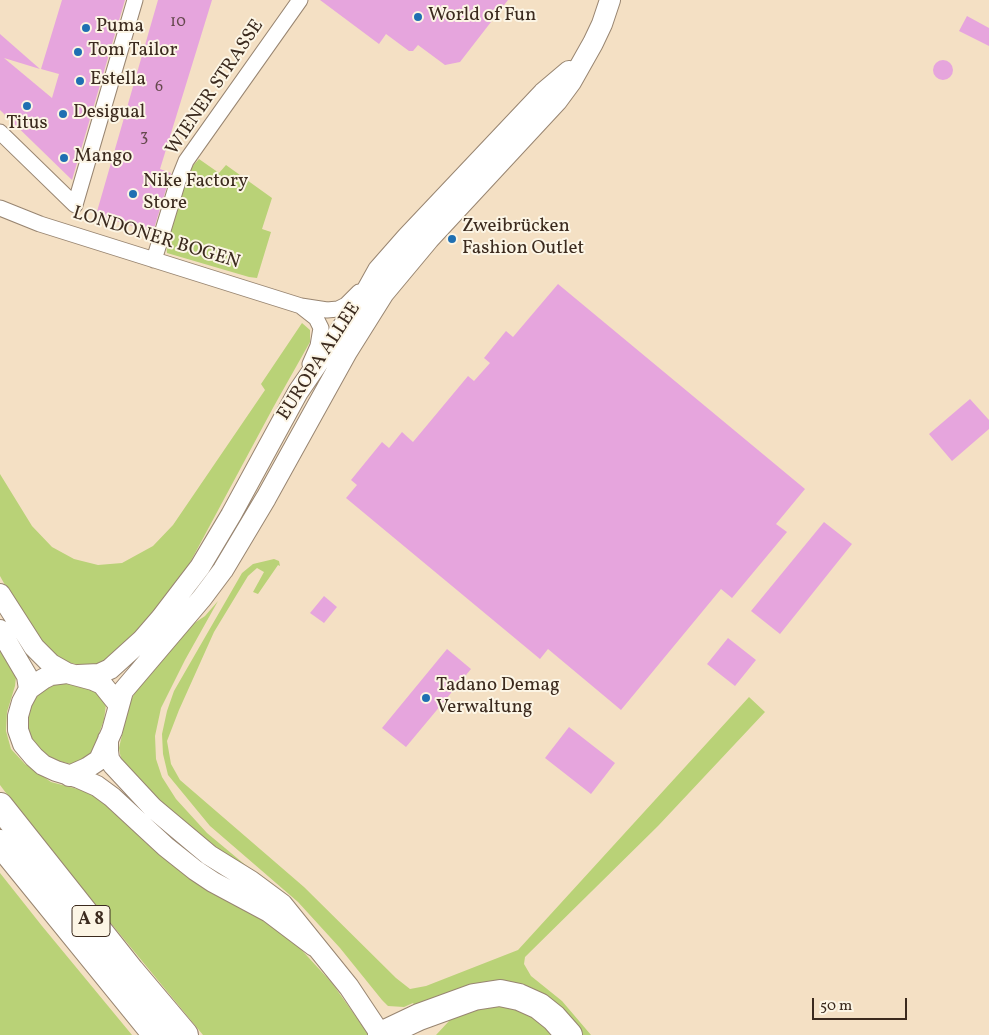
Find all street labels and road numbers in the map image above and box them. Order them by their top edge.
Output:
street label: WIENER STRASSE [162,16,270,160]
street label: LONDONER BOGEN [70,203,242,275]
street label: EUROPA ALLEE [273,299,367,425]
road number: A 8 [72,906,110,936]

